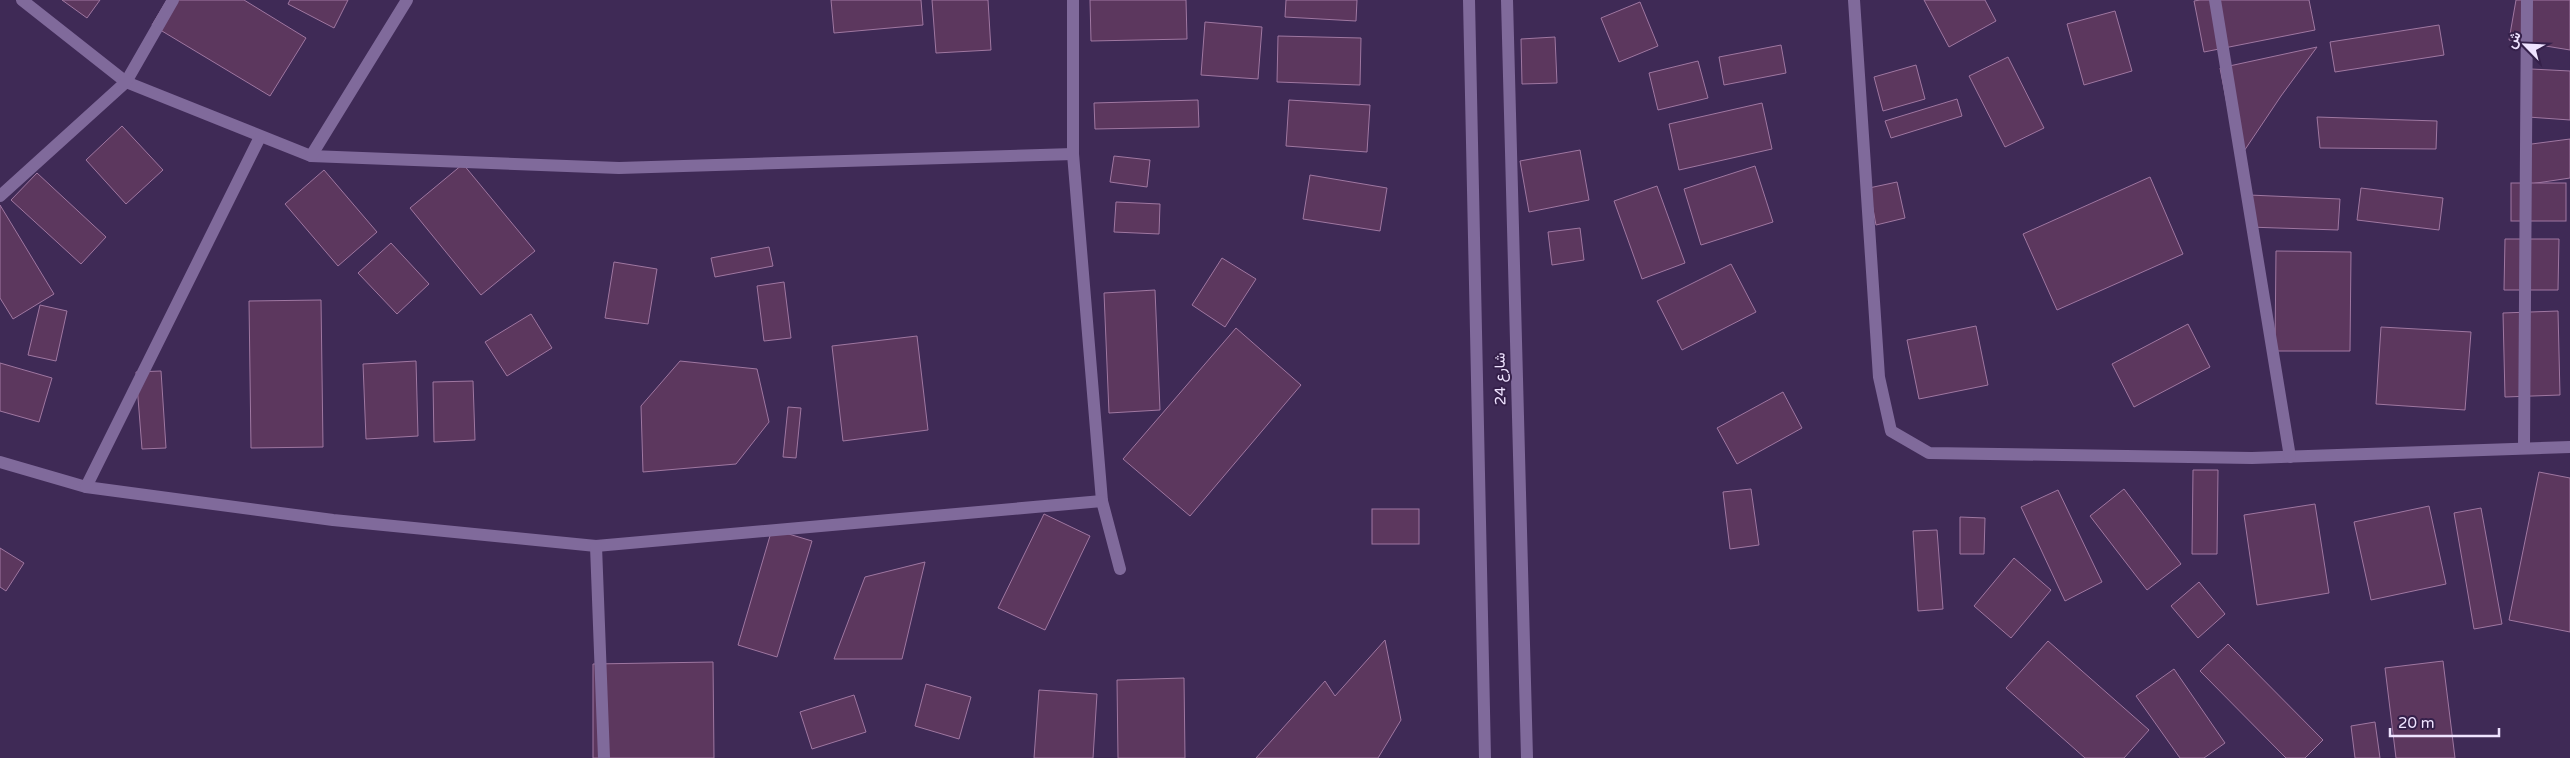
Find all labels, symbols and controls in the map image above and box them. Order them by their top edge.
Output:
north arrow [2500,20,2550,70]
text: ش [2502,29,2525,51]
street label: شارع 24 [1491,352,1511,406]
scale bar [2390,706,2499,738]
text: 20 m [2398,714,2435,732]

